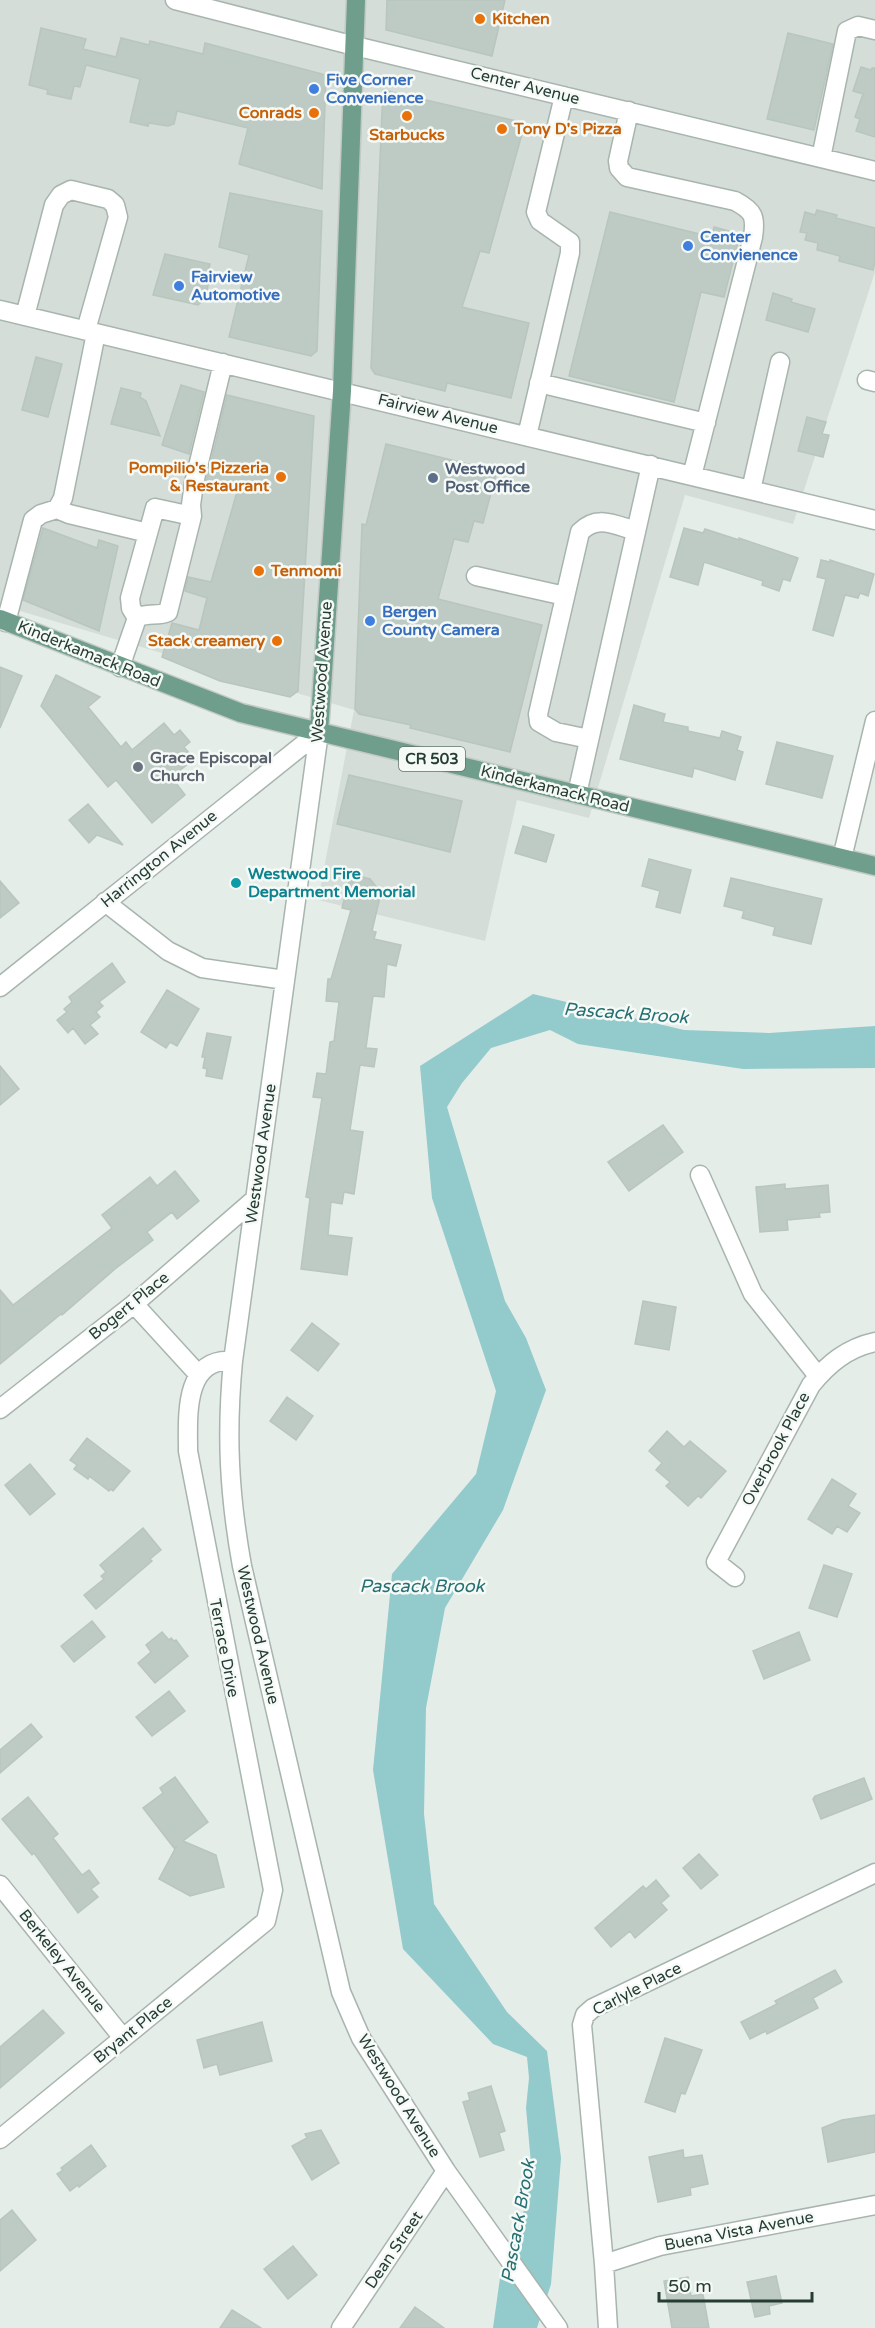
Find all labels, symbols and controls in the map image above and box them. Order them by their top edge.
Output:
place label: Kitchen [492,9,550,29]
marker: Kitchen [473,12,487,26]
street label: Center Avenue [468,63,582,109]
place label: Five Corner Convenience [326,70,424,108]
marker: Five Corner Convenience [307,82,321,96]
place label: Conrads [239,103,302,123]
marker: Conrads [307,106,321,120]
marker: Starbucks [400,109,414,123]
place label: Tony D's Pizza [513,119,622,139]
marker: Tony D's Pizza [495,122,509,136]
place label: Starbucks [369,125,445,145]
place label: Center Convienence [700,227,798,265]
marker: Center Convienence [681,239,695,253]
place label: Fairview Automotive [191,267,280,305]
marker: Fairview Automotive [172,279,186,293]
street label: Fairview Avenue [376,389,500,439]
place label: Pompilio's Pizzeria & Restaurant [128,458,270,496]
place label: Westwood Post Office [445,459,530,497]
marker: Pompilio's Pizzeria & Restaurant [274,470,288,484]
marker: Westwood Post Office [426,471,440,485]
place label: Tenmomi [270,561,342,581]
marker: Tenmomi [252,564,266,578]
street label: Westwood Avenue [307,601,337,743]
place label: Bergen County Camera [382,602,500,640]
marker: Bergen County Camera [363,614,377,628]
street label: Kinderkamack Road [15,616,163,692]
place label: Stack creamery [148,631,265,651]
marker: Stack creamery [270,634,284,648]
road number: CR 503 [399,747,465,771]
place label: Grace Episcopal Church [150,748,272,786]
marker: Grace Episcopal Church [131,760,145,774]
street label: Kinderkamack Road [479,761,631,817]
street label: Harrington Avenue [97,806,221,912]
place label: Westwood Fire Department Memorial [248,864,415,902]
marker: Westwood Fire Department Memorial [229,876,243,890]
water label: Pascack Brook [563,998,690,1028]
street label: Westwood Avenue [241,1082,281,1226]
street label: Bogert Place [85,1268,173,1344]
street label: Overbrook Place [738,1389,814,1509]
street label: Westwood Avenue [232,1564,284,1706]
water label: Pascack Brook [360,1575,486,1597]
street label: Terrace Drive [205,1597,243,1699]
street label: Berkeley Avenue [14,1905,110,2017]
street label: Carlyle Place [589,1958,685,2020]
street label: Bryant Place [90,1992,176,2068]
street label: Westwood Avenue [353,2031,445,2161]
water label: Pascack Brook [496,2156,540,2284]
street label: Dean Street [361,2207,427,2293]
street label: Buena Vista Avenue [663,2207,815,2255]
scale bar [659,2265,812,2303]
text: 50 m [668,2275,712,2297]

